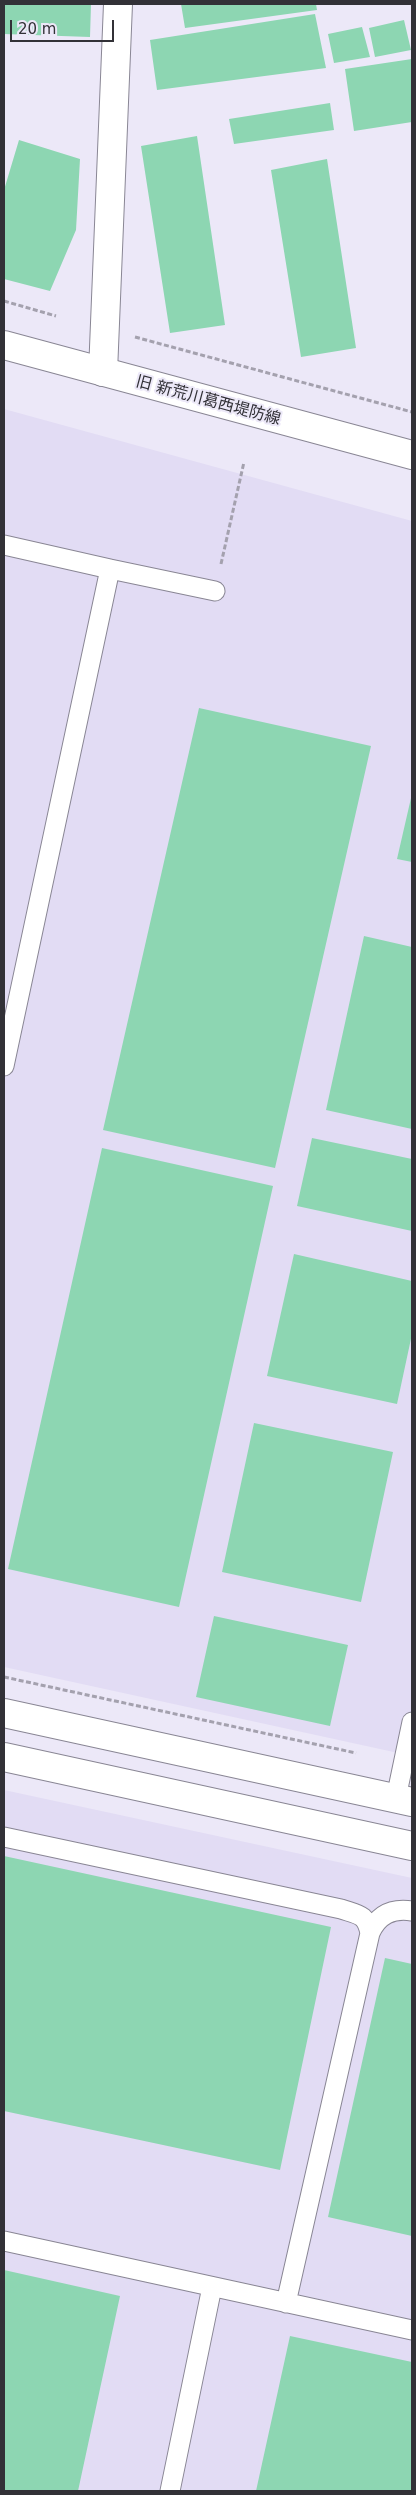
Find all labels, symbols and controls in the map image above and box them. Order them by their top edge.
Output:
scale bar [12,10,116,42]
text: 20 m [18,20,56,38]
street label: 旧 新荒川葛西堤防線 [134,372,282,430]

